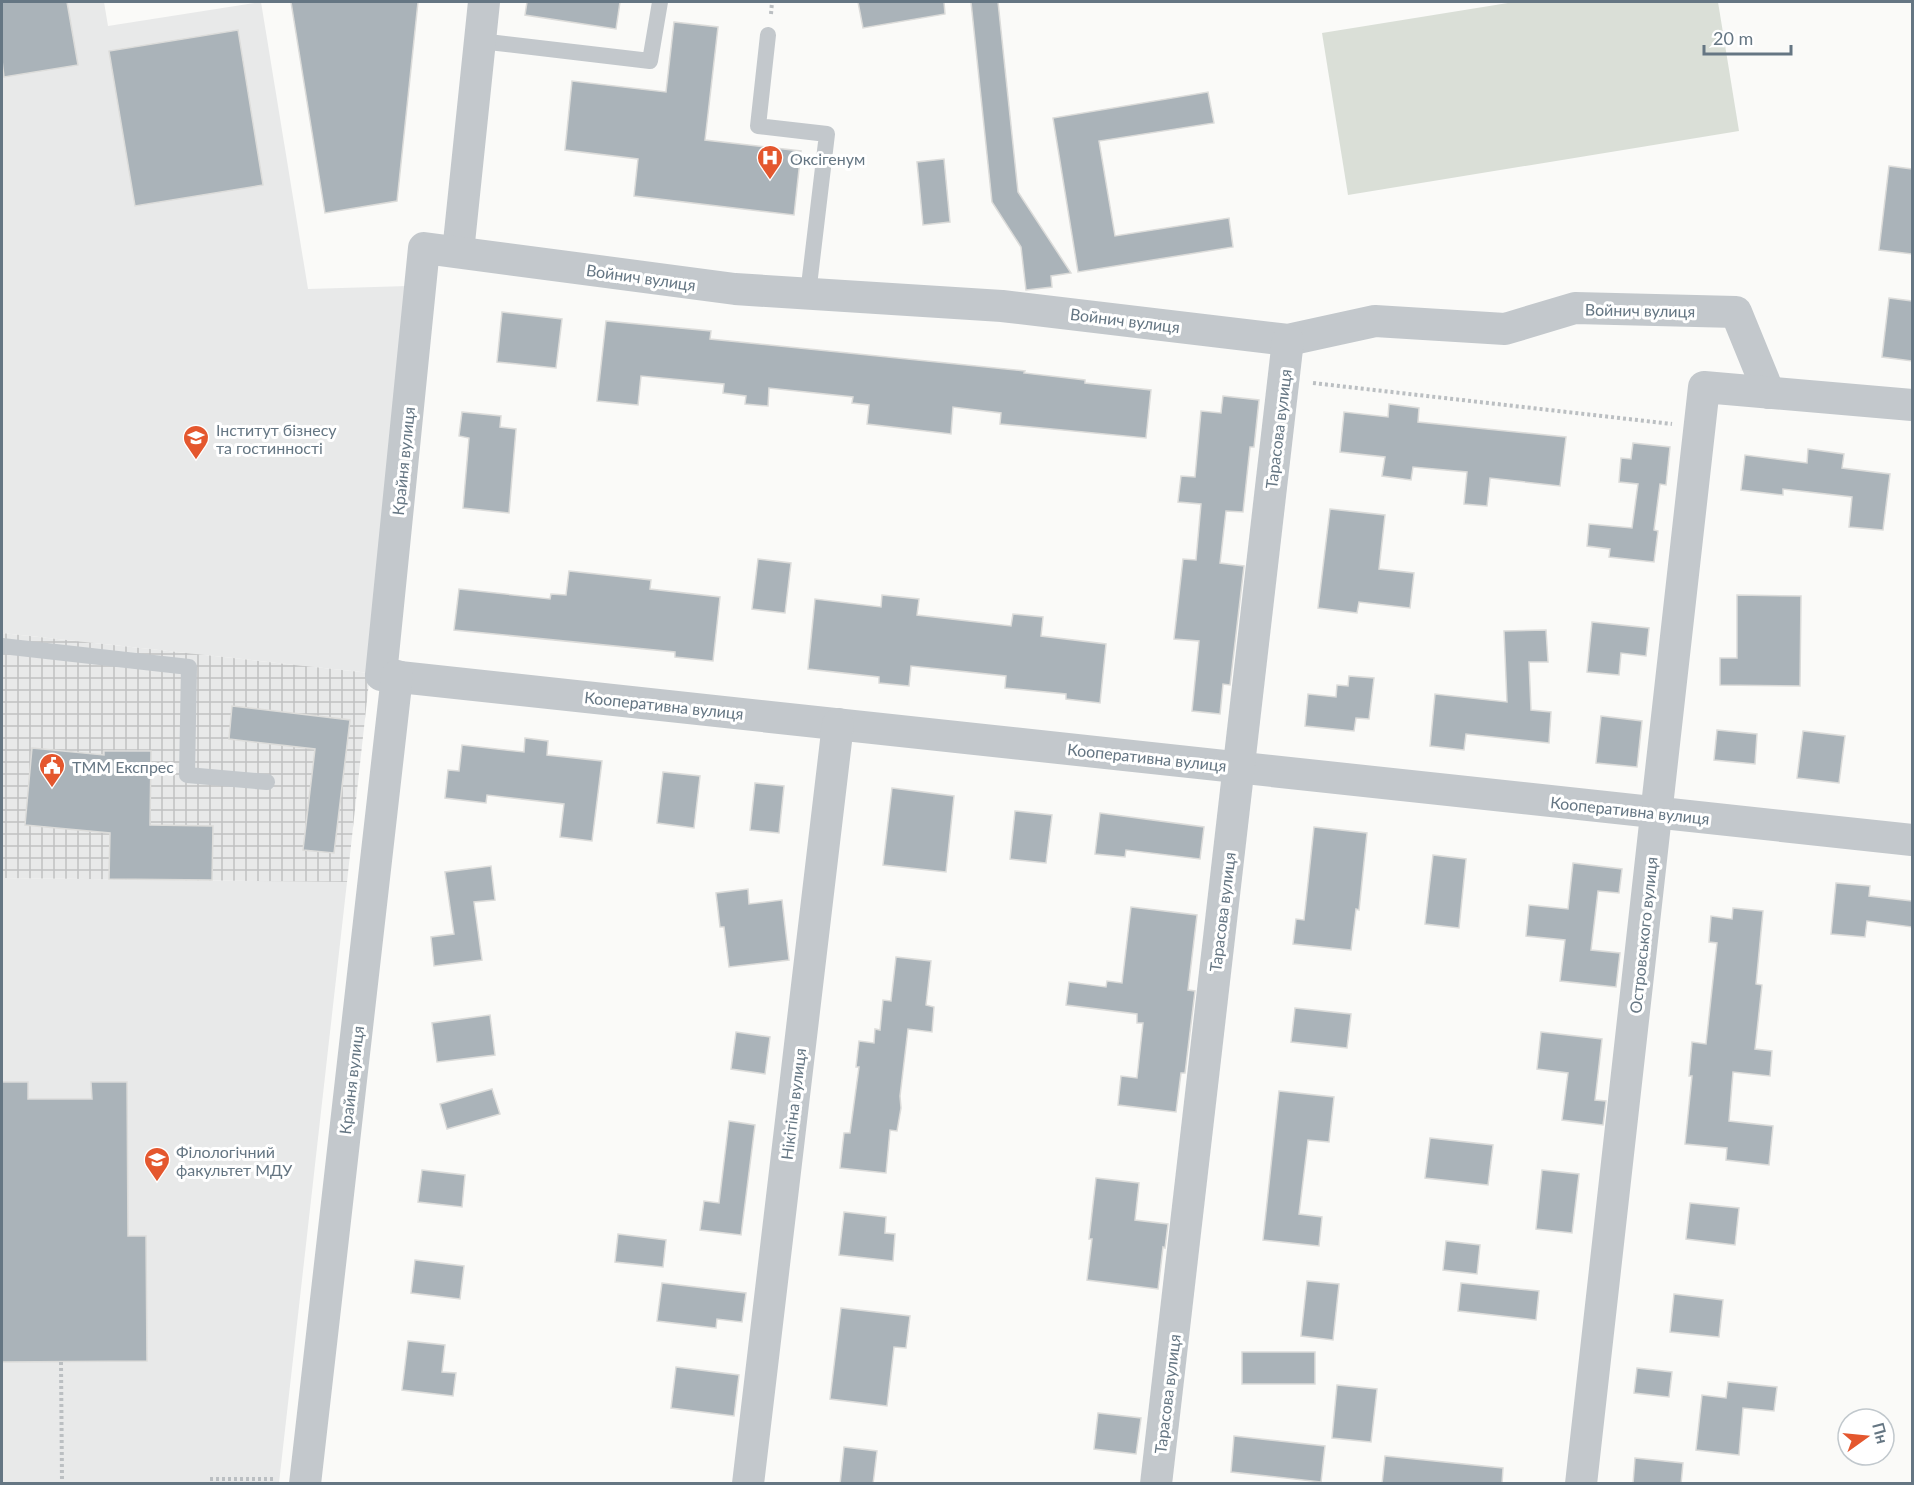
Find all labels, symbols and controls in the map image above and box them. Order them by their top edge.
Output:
scale bar [1704,18,1791,56]
text: 20 m [1713,27,1753,49]
hospital icon: Оксігенум [755,143,785,181]
place label: Оксігенум [790,149,865,168]
street label: Войнич вулиця [585,260,697,294]
street label: Войнич вулиця [1585,300,1695,320]
street label: Войнич вулиця [1069,304,1181,336]
street label: Тарасова вулиця [1261,368,1295,490]
street label: Крайня вулиця [388,406,418,516]
place label: Інститут бізнесу та гостинності [216,420,337,457]
school or university icon: Інститут бізнесу та гостинності [181,423,211,461]
street label: Кооперативна вулиця [583,687,745,723]
street label: Кооперативна вулиця [1066,739,1228,775]
public building icon: ТММ Експрес [37,751,67,789]
place label: ТММ Експрес [72,757,174,776]
street label: Кооперативна вулиця [1549,792,1711,828]
street label: Тарасова вулиця [1205,851,1239,973]
street label: Островського вулиця [1625,856,1661,1014]
street label: Крайня вулиця [335,1025,367,1135]
street label: Нікітіна вулиця [777,1047,809,1161]
place label: Філологічний факультет МДУ [176,1142,293,1179]
school or university icon: Філологічний факультет МДУ [142,1145,172,1183]
street label: Тарасова вулиця [1150,1333,1184,1455]
north arrow [1836,1407,1896,1467]
text: Пн [1869,1420,1893,1446]

